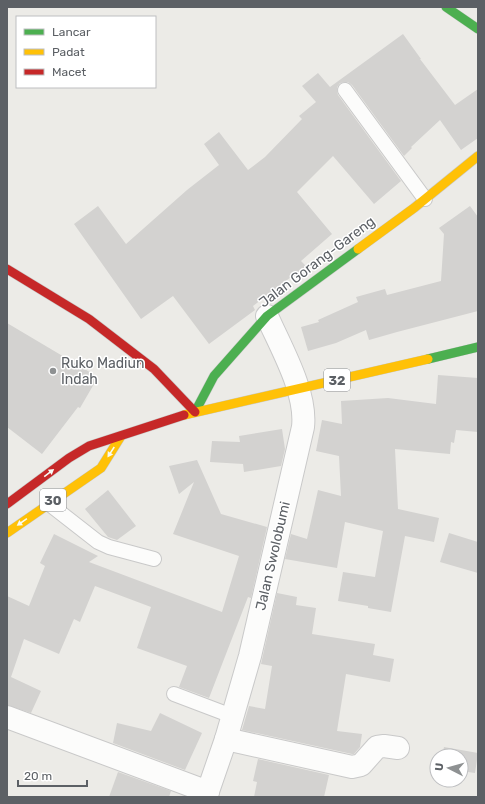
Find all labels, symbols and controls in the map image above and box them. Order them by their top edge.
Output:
legend [16,16,156,88]
text: Lancar [52,25,91,39]
text: Padat [52,45,85,59]
text: Macet [52,65,86,79]
street label: Jalan Gorang-Gareng [256,213,378,311]
place label: Ruko Madiun Indah [61,355,144,388]
marker: Ruko Madiun Indah [48,366,58,376]
road number: 32 [324,369,350,391]
one-way arrow [107,446,114,458]
one-way arrow [44,468,55,477]
road number: 30 [40,489,66,511]
street label: Jalan Swolobumi [252,500,294,612]
one-way arrow [17,518,28,526]
north arrow [429,748,469,788]
scale bar [18,762,87,788]
text: U [433,762,446,772]
text: 20 m [24,769,52,783]

